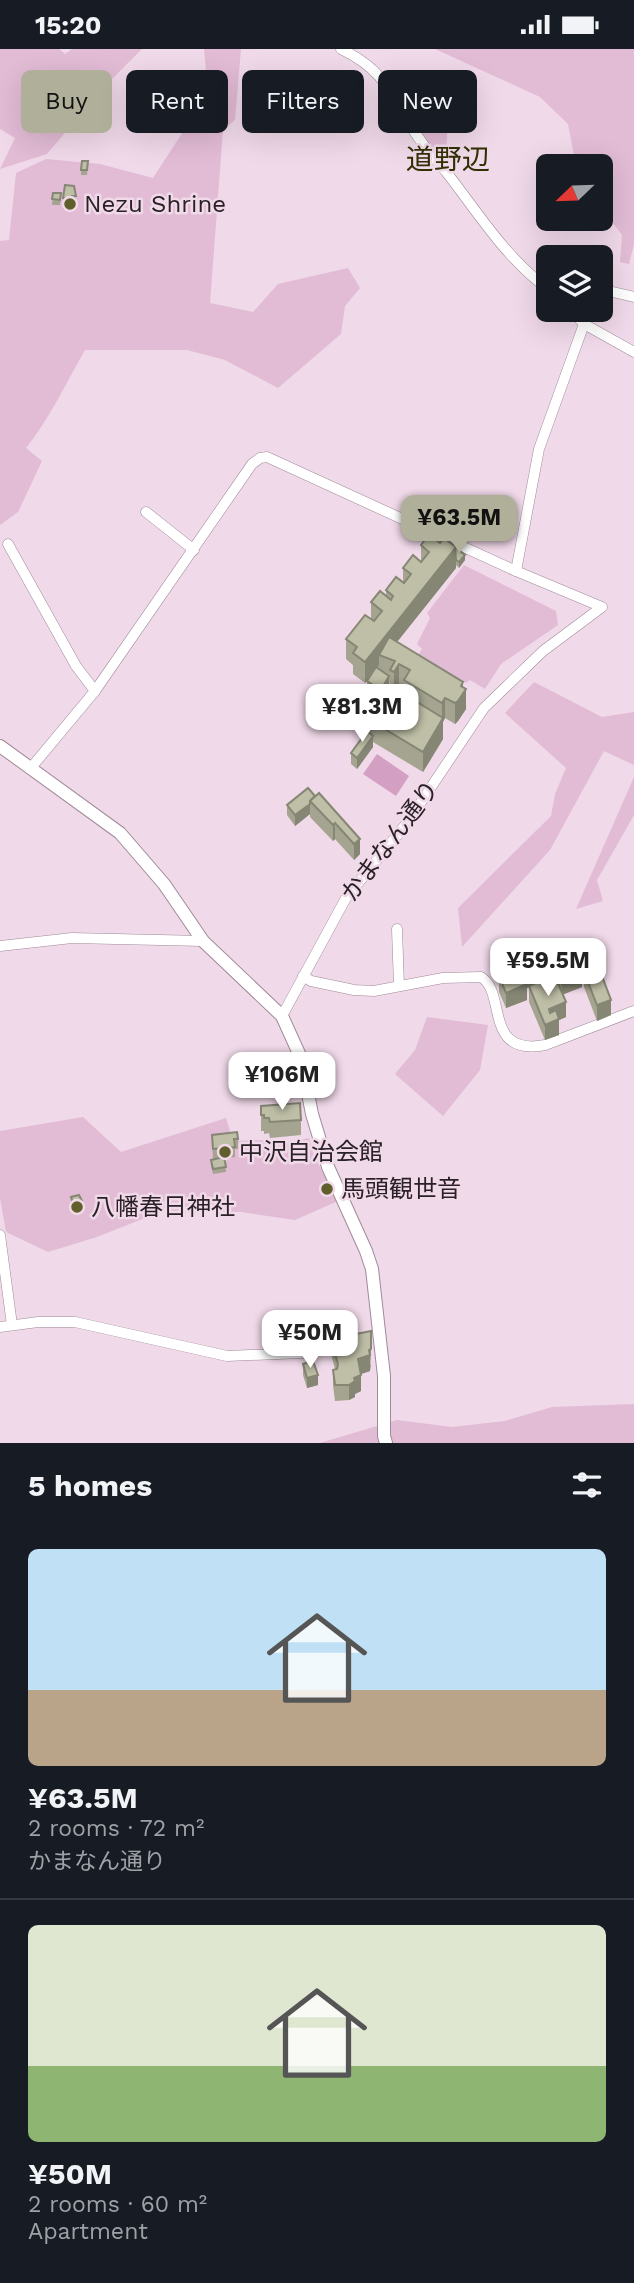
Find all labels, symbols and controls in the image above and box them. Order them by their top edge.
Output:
text: 15:20 [35,10,101,40]
chip: Buy [21,70,112,133]
chip: Rent [126,70,228,133]
chip: Filters [242,70,364,133]
chip: New [378,70,477,133]
district label: 道野辺 [406,143,490,176]
north arrow [536,154,612,231]
map controls [536,154,613,322]
place label: Nezu Shrine [84,190,226,218]
marker: Nezu Shrine [62,196,78,212]
button: layers [536,245,613,322]
pin: ¥63.5M [402,496,516,555]
text: ¥63.5M [417,504,501,531]
pin: ¥81.3M [305,685,419,744]
text: ¥81.3M [322,693,402,720]
street label: かまなん通り [335,775,445,907]
pin: ¥59.5M [491,939,605,998]
text: ¥59.5M [506,947,590,974]
pin: ¥106M [233,1053,331,1112]
text: ¥106M [244,1061,320,1088]
place label: 中沢自治会館 [239,1138,383,1166]
marker: 中沢自治会館 [217,1144,233,1160]
place label: 馬頭観世音 [341,1175,461,1203]
marker: 馬頭観世音 [319,1181,335,1197]
place label: 八幡春日神社 [91,1193,235,1221]
marker: 八幡春日神社 [69,1199,85,1215]
pin: ¥50M [269,1311,351,1370]
text: ¥50M [278,1319,342,1346]
icon: filters [568,1466,606,1504]
text: 5 homes [28,1468,152,1503]
icon: home [254,1595,380,1721]
text: ¥63.5M [28,1780,138,1815]
text: 2 rooms · 72 m² [28,1815,204,1842]
text: かまなん通り [28,1848,166,1875]
icon: home [254,1970,380,2096]
text: ¥50M [28,2156,112,2191]
text: 2 rooms · 60 m² [28,2191,207,2218]
text: Apartment [28,2218,148,2245]

